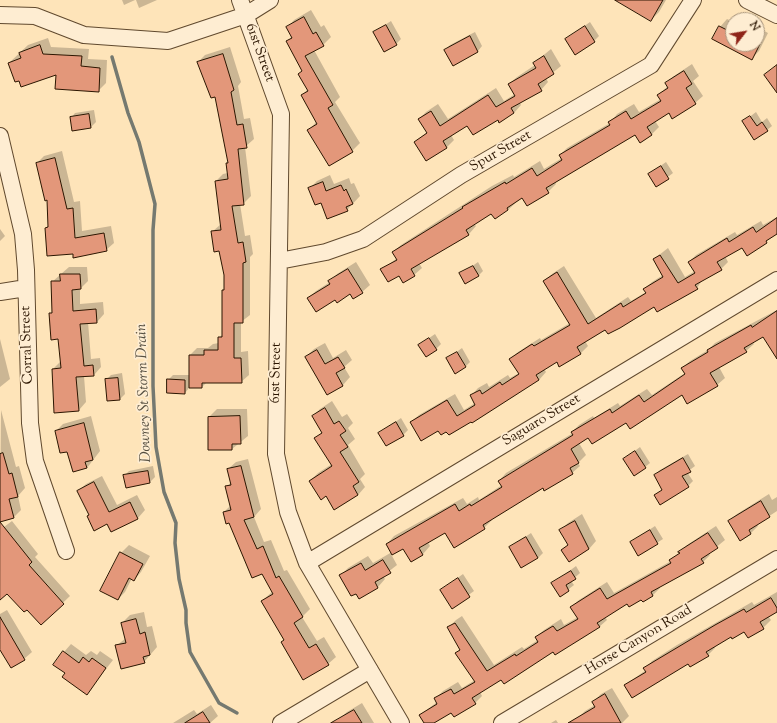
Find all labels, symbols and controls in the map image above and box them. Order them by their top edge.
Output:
north arrow [725,12,765,52]
text: N [745,18,764,34]
street label: 61st Street [241,21,277,85]
street label: Spur Street [467,128,535,176]
street label: Corral Street [18,305,38,385]
water label: Downey St Storm Drain [134,323,156,463]
street label: 61st Street [268,342,286,404]
street label: Saguaro Street [500,391,584,451]
street label: Horse Canyon Road [583,603,695,679]

